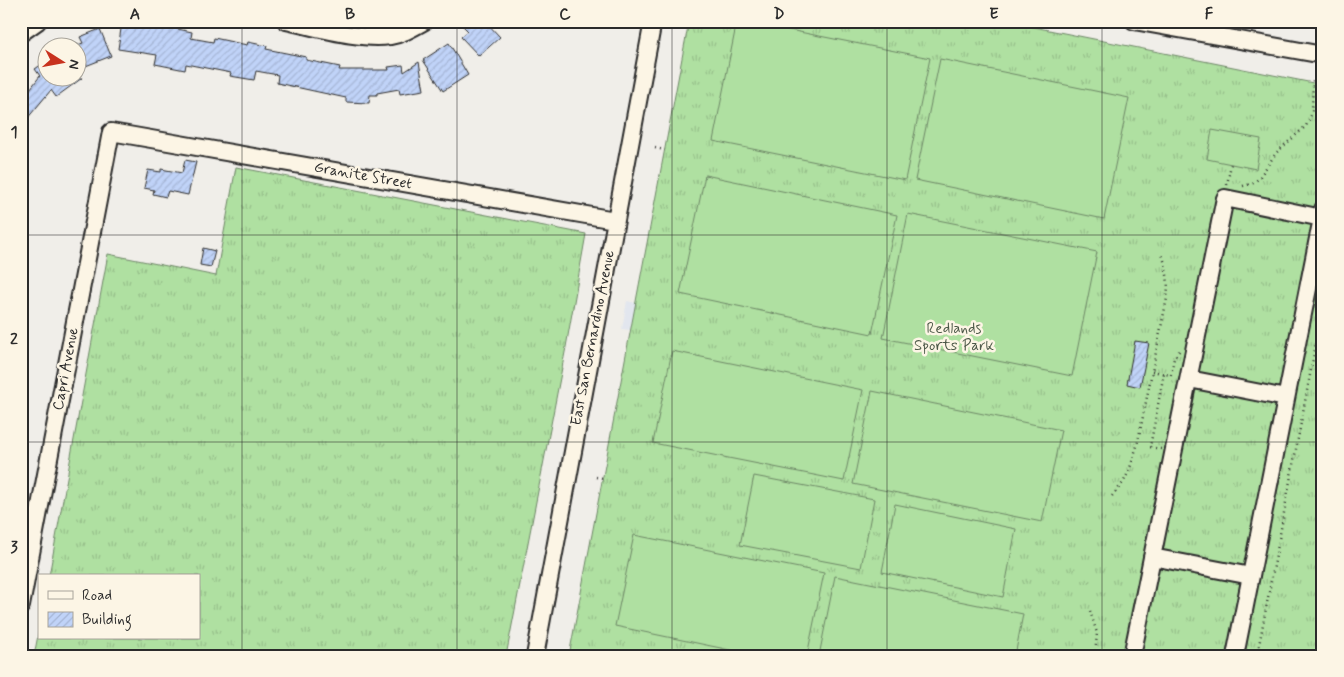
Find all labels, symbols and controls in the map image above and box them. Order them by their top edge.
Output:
text: A [130,4,140,25]
text: B [345,4,355,25]
text: C [559,4,571,25]
text: D [773,4,785,25]
text: E [989,4,999,25]
text: F [1205,4,1214,25]
north arrow [38,38,88,88]
text: N [64,58,84,71]
text: 1 [10,122,18,143]
street label: Granite Street [312,158,414,195]
street label: East San Bernardino Avenue [566,249,620,427]
park label: Redlands Sports Park [914,319,995,356]
street label: Capri Avenue [48,326,84,412]
text: 2 [10,329,18,350]
text: 3 [10,537,18,558]
legend [38,574,200,640]
text: Road [82,586,112,606]
text: Building [82,610,132,631]

